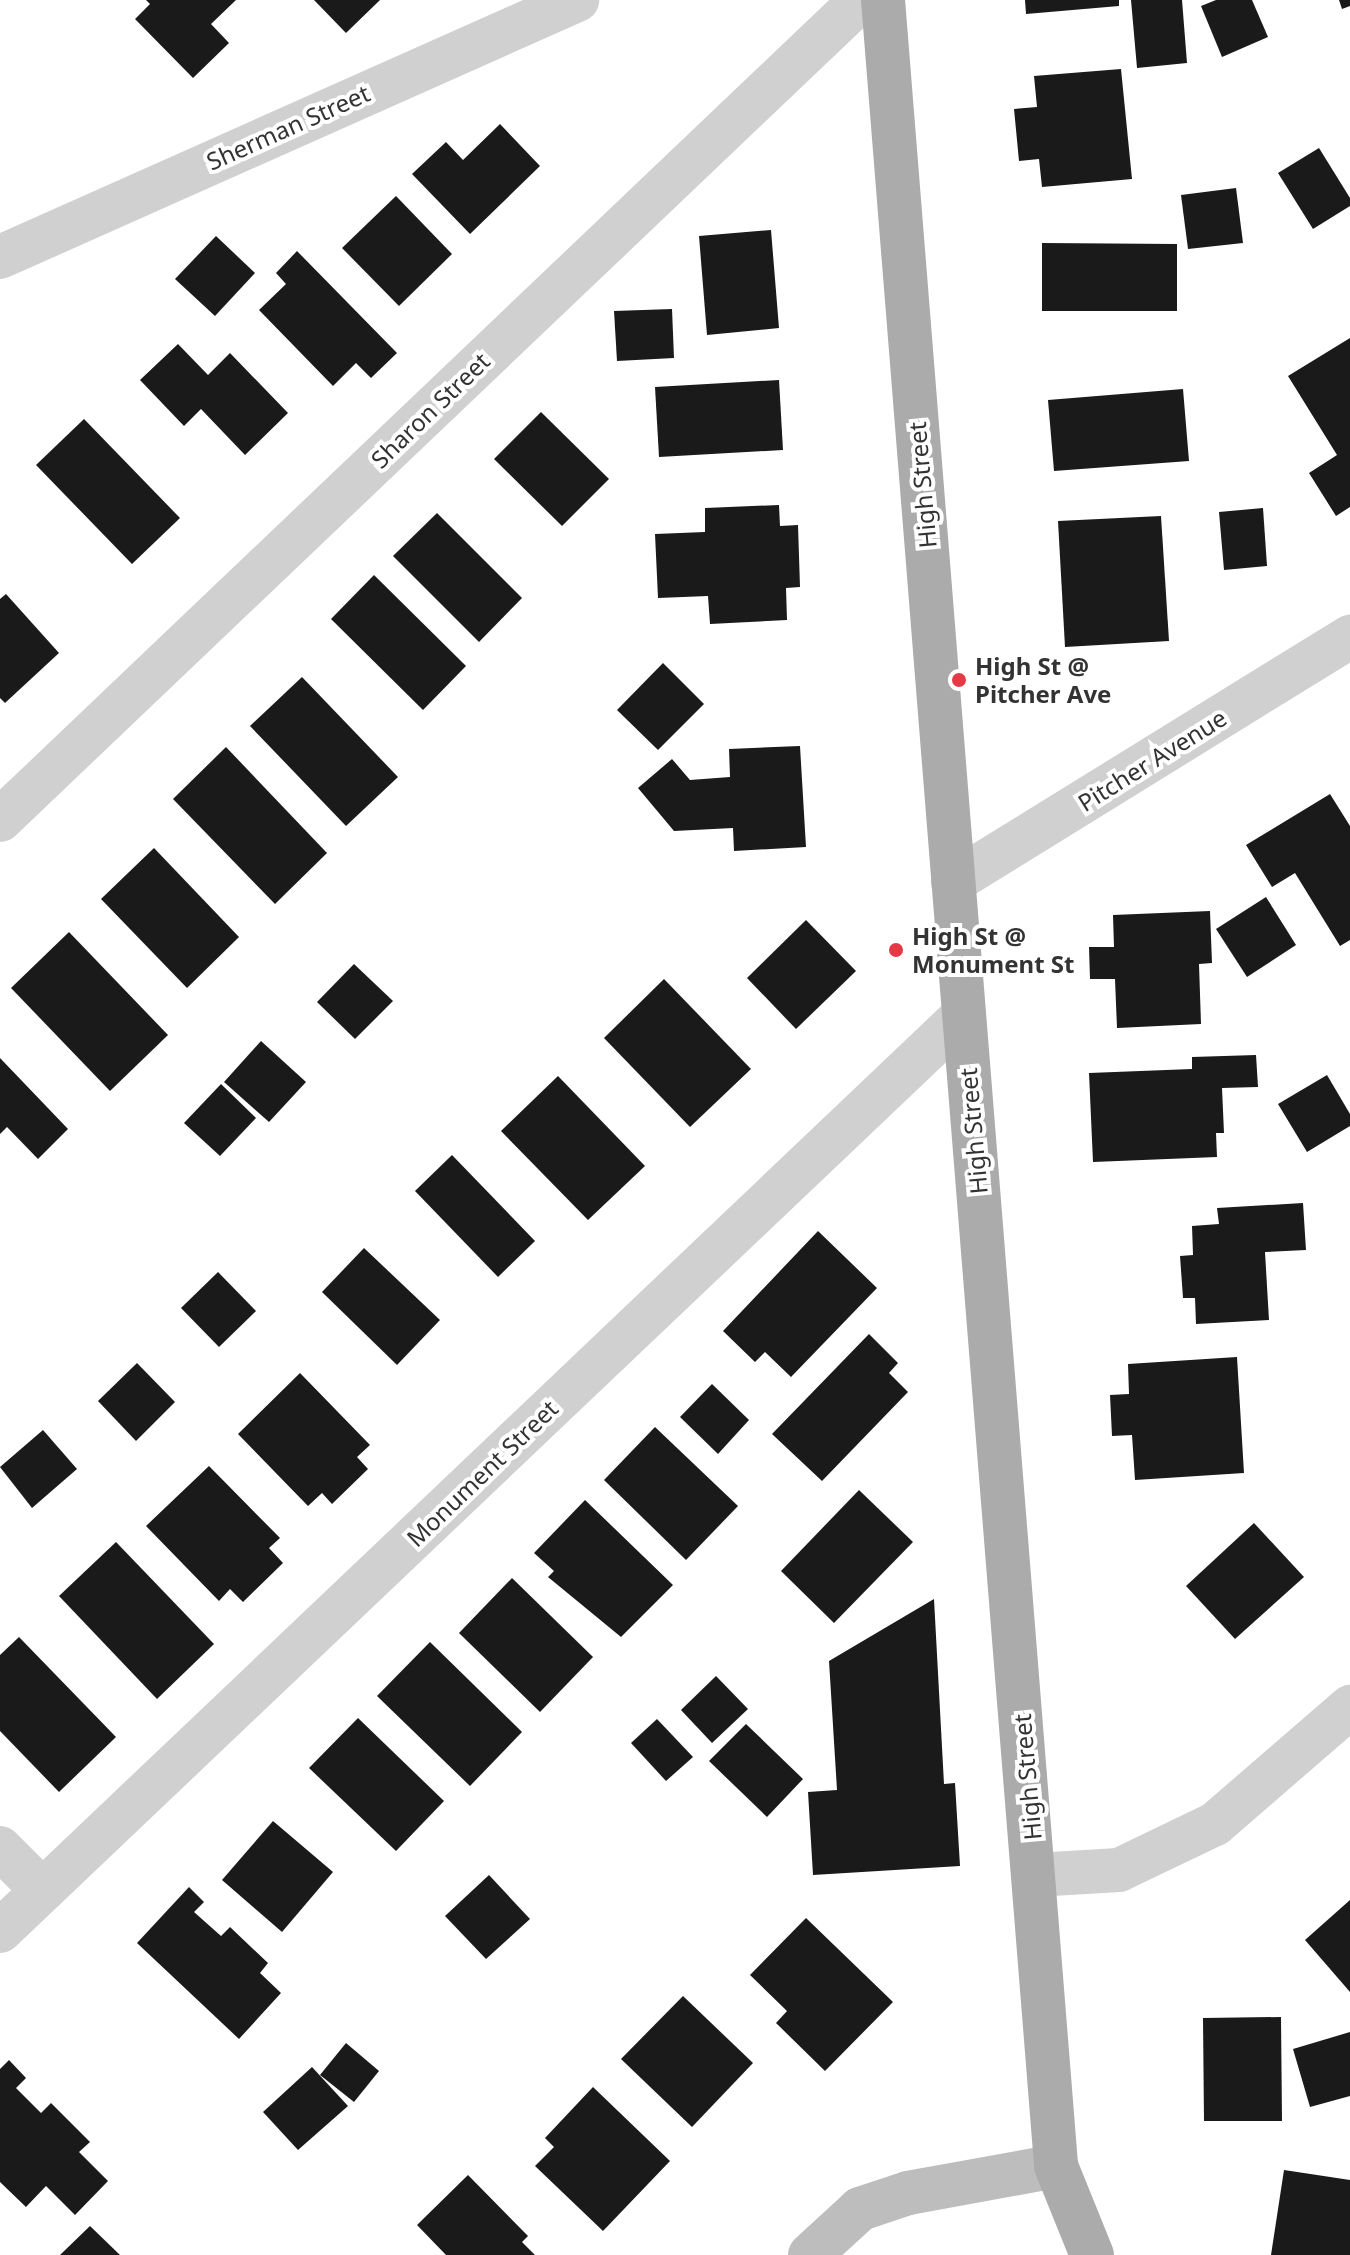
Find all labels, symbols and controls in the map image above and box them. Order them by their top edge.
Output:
street label: Sherman Street [202,78,374,176]
street label: Sharon Street [365,346,495,474]
street label: High Street [902,421,942,549]
place label: High St @ Pitcher Ave [975,652,1111,708]
marker: High St @ Pitcher Ave [950,671,968,689]
street label: Pitcher Avenue [1072,703,1232,817]
place label: High St @ Monument St [912,922,1074,978]
marker: High St @ Monument St [887,941,905,959]
street label: High Street [953,1067,993,1195]
street label: Monument Street [401,1394,563,1552]
street label: High Street [1007,1713,1047,1841]

